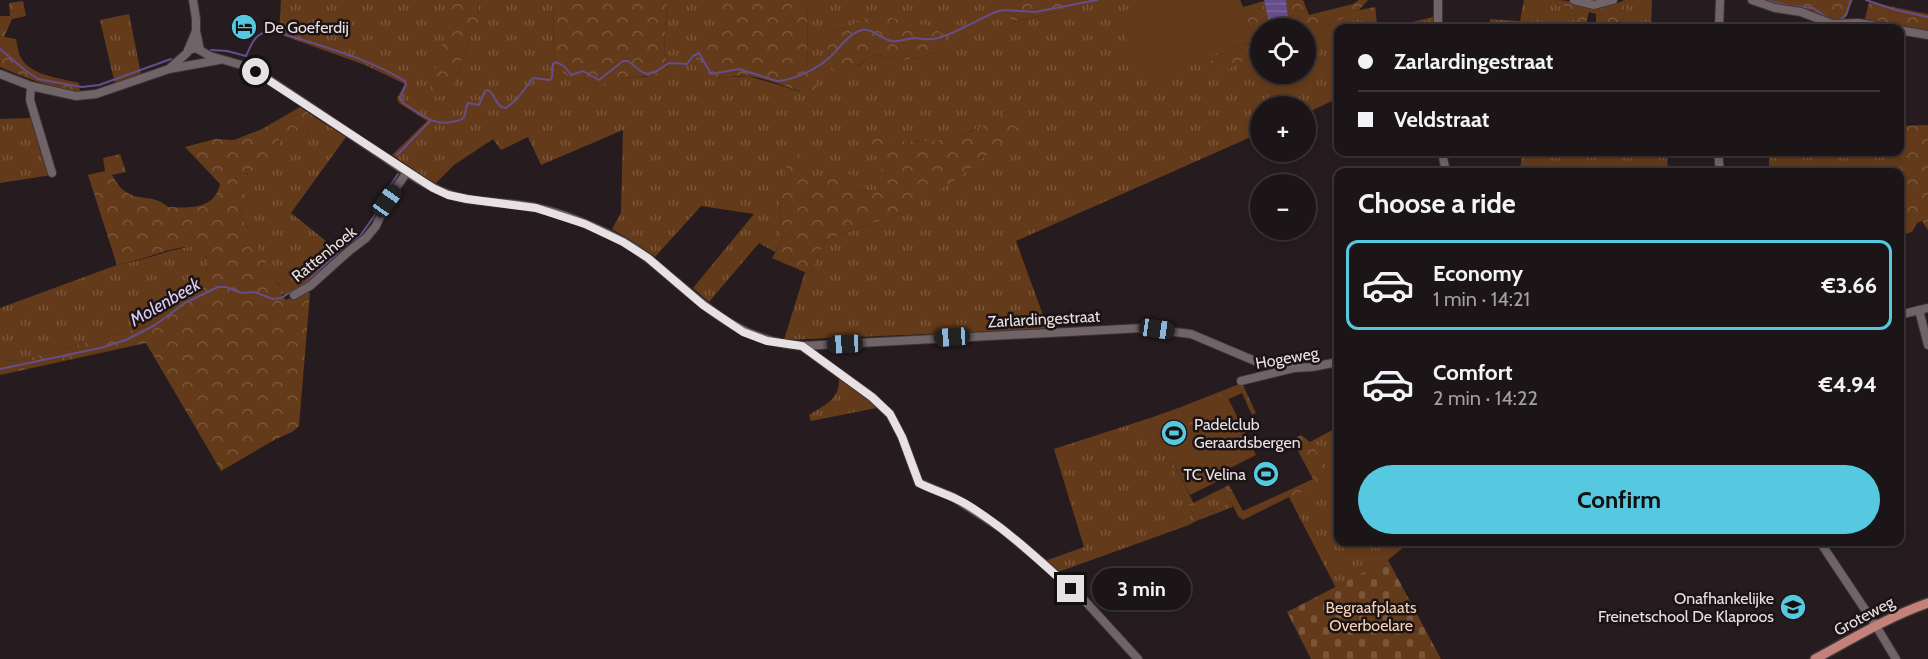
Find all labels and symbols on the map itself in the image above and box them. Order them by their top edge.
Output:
hotel icon: De Goeferdij [229,12,259,42]
place label: De Goeferdij [264,18,349,37]
route start [242,58,269,85]
car [369,181,405,221]
street label: Rattenhoek [288,222,361,286]
water label: Molenbeek [125,272,205,331]
street label: Zarlardingestraat [987,307,1101,331]
car [1138,318,1176,340]
car [933,327,971,347]
car [827,334,863,354]
street label: Hogeweg [1254,343,1321,373]
place label: Padelclub Geraardsbergen [1194,415,1301,452]
sports icon: Padelclub Geraardsbergen [1159,418,1189,448]
sports icon: TC Velina [1251,459,1281,489]
place label: TC Velina [1184,465,1246,484]
callout: 3 min [1092,568,1191,610]
route end [1057,575,1084,602]
place label: Onafhankelijke Freinetschool De Klaproos [1598,589,1774,626]
school or university icon: Onafhankelijke Freinetschool De Klaproos [1778,592,1808,622]
street label: Groteweg [1831,592,1898,640]
park label: Begraafplaats Overboelare [1325,598,1417,635]

